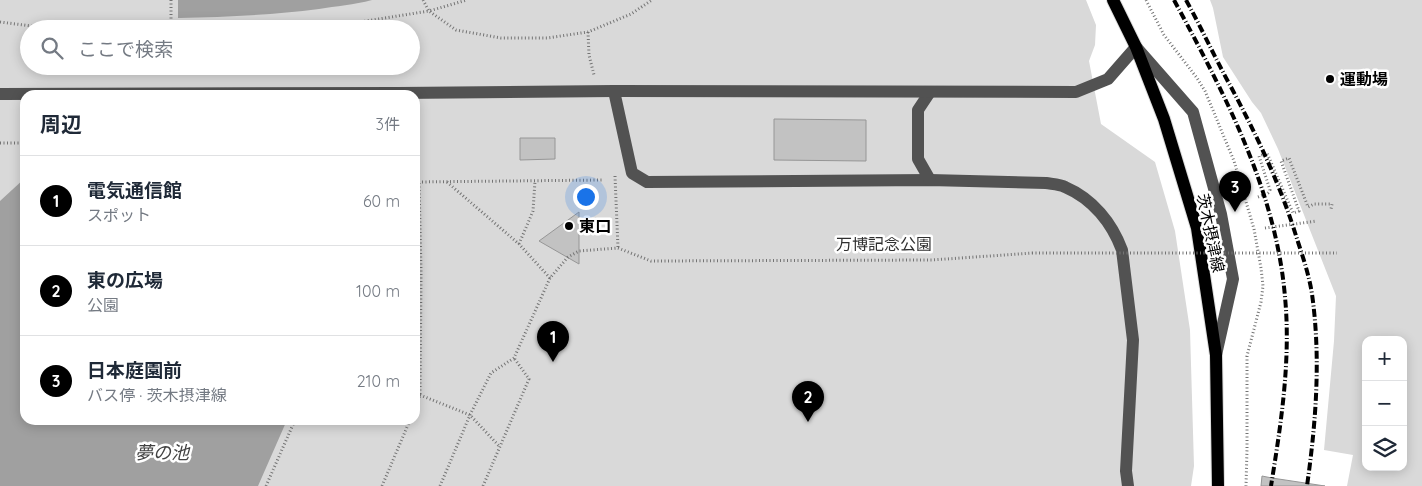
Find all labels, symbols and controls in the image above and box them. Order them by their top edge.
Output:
search box [20,20,420,75]
icon: search [38,34,66,62]
text: ここで検索 [78,37,173,61]
place label: 運動場 [1340,69,1388,89]
marker: 運動場 [1324,73,1336,85]
text: 周辺 [40,111,82,137]
text: 3件 [376,114,400,134]
pin: 3 [1219,171,1251,212]
text: 電気通信館 [87,178,182,202]
your location [573,184,599,210]
text: 1 [53,191,59,211]
text: 60 m [363,191,400,211]
street label: 茨木摂津線 [1193,192,1229,274]
text: スポット [87,205,151,225]
place label: 東口 [579,216,611,236]
marker: 東口 [563,220,575,232]
park label: 万博記念公園 [836,234,932,254]
text: 東の広場 [87,268,163,292]
text: 2 [51,281,61,301]
text: 100 m [356,281,400,301]
text: 公園 [87,295,119,315]
pin: 1 [537,321,569,362]
map controls [1362,336,1407,471]
button: + [1362,336,1407,381]
text: 日本庭園前 [87,358,182,382]
text: 3 [52,371,60,391]
text: 210 m [357,371,400,391]
pin: 2 [792,381,824,422]
button: − [1362,381,1407,426]
text: バス停 · 茨木摂津線 [87,385,227,405]
button: layers [1362,426,1407,471]
water label: 夢の池 [135,441,191,464]

